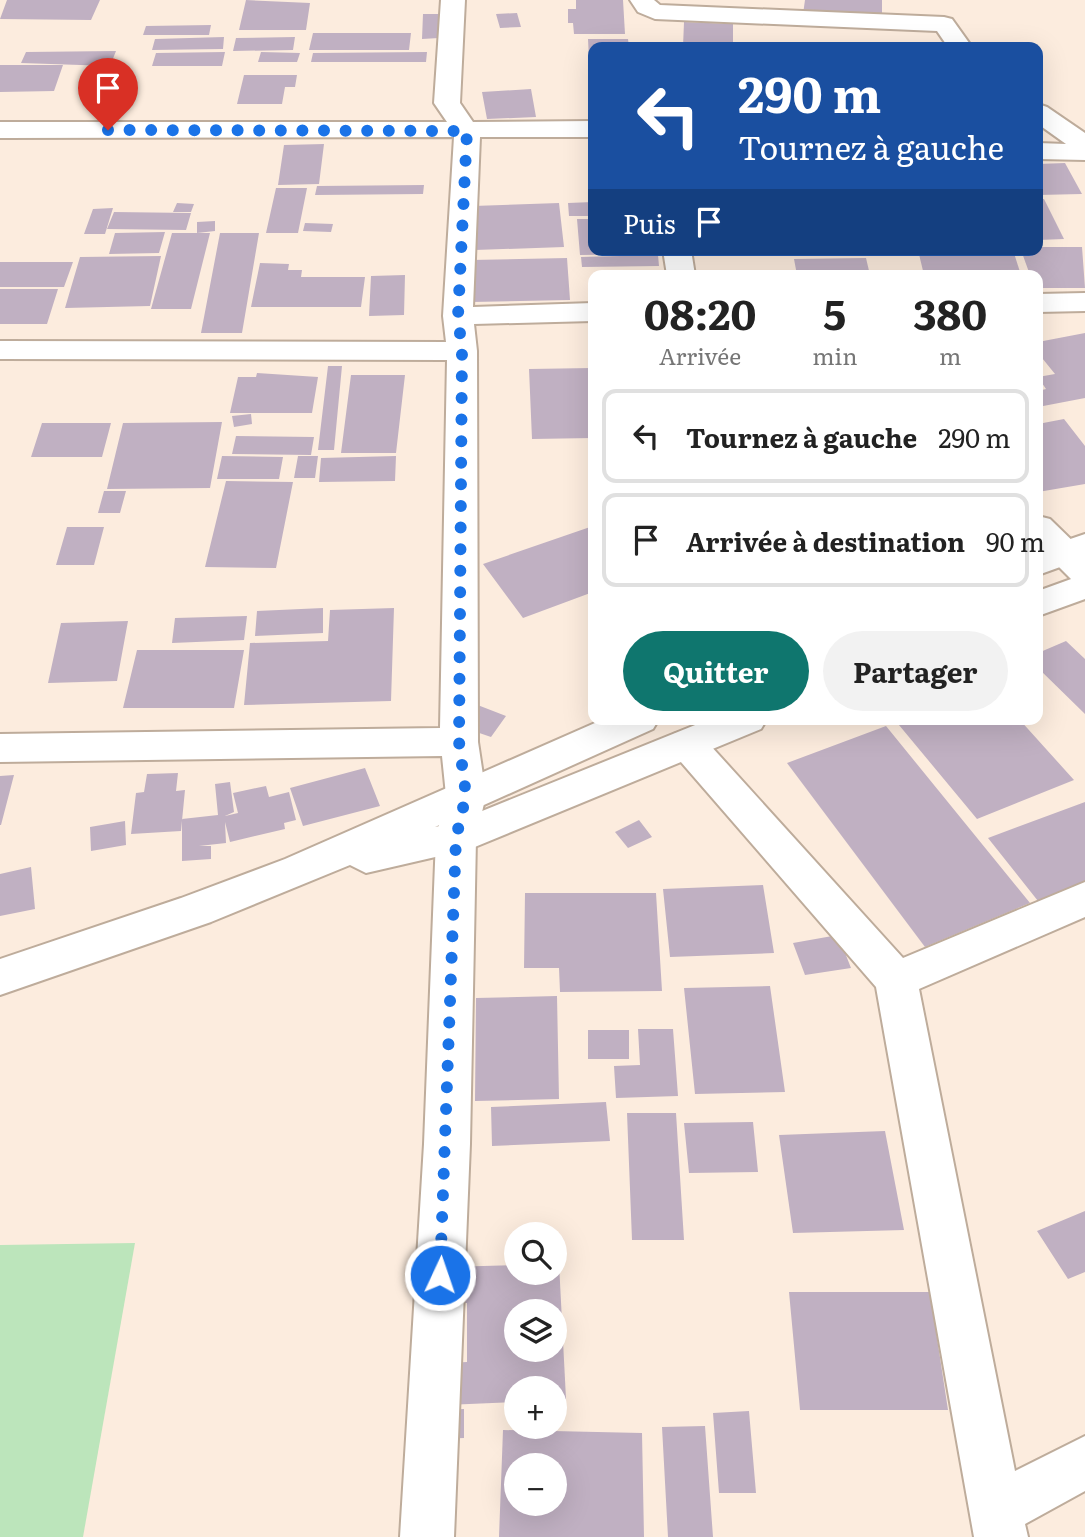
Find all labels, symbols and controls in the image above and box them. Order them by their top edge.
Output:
text: 290 m [738,55,881,128]
pin [78,58,138,130]
icon: arrive [89,69,127,107]
icon: left [623,70,714,161]
text: Tournez à gauche [738,122,1004,170]
text: Puis [623,203,676,242]
icon: arrive [690,203,728,241]
text: 08:20 [644,281,756,343]
text: 5 [823,281,846,343]
text: 380 [913,281,987,343]
text: Arrivée [659,338,741,372]
text: min [812,338,857,372]
text: m [939,338,961,372]
icon: left [627,417,665,455]
text: Tournez à gauche [686,417,917,456]
text: 290 m [938,417,1011,456]
icon: arrive [627,521,665,559]
text: Arrivée à destination [686,521,965,560]
text: 90 m [986,521,1045,560]
button: Quitter [623,631,809,711]
button: Partager [823,631,1008,711]
map controls [504,1222,567,1516]
button: search [504,1222,567,1285]
position arrow [403,1238,477,1312]
button: layers [504,1299,567,1362]
button: + [504,1376,567,1439]
button: − [504,1453,567,1516]

